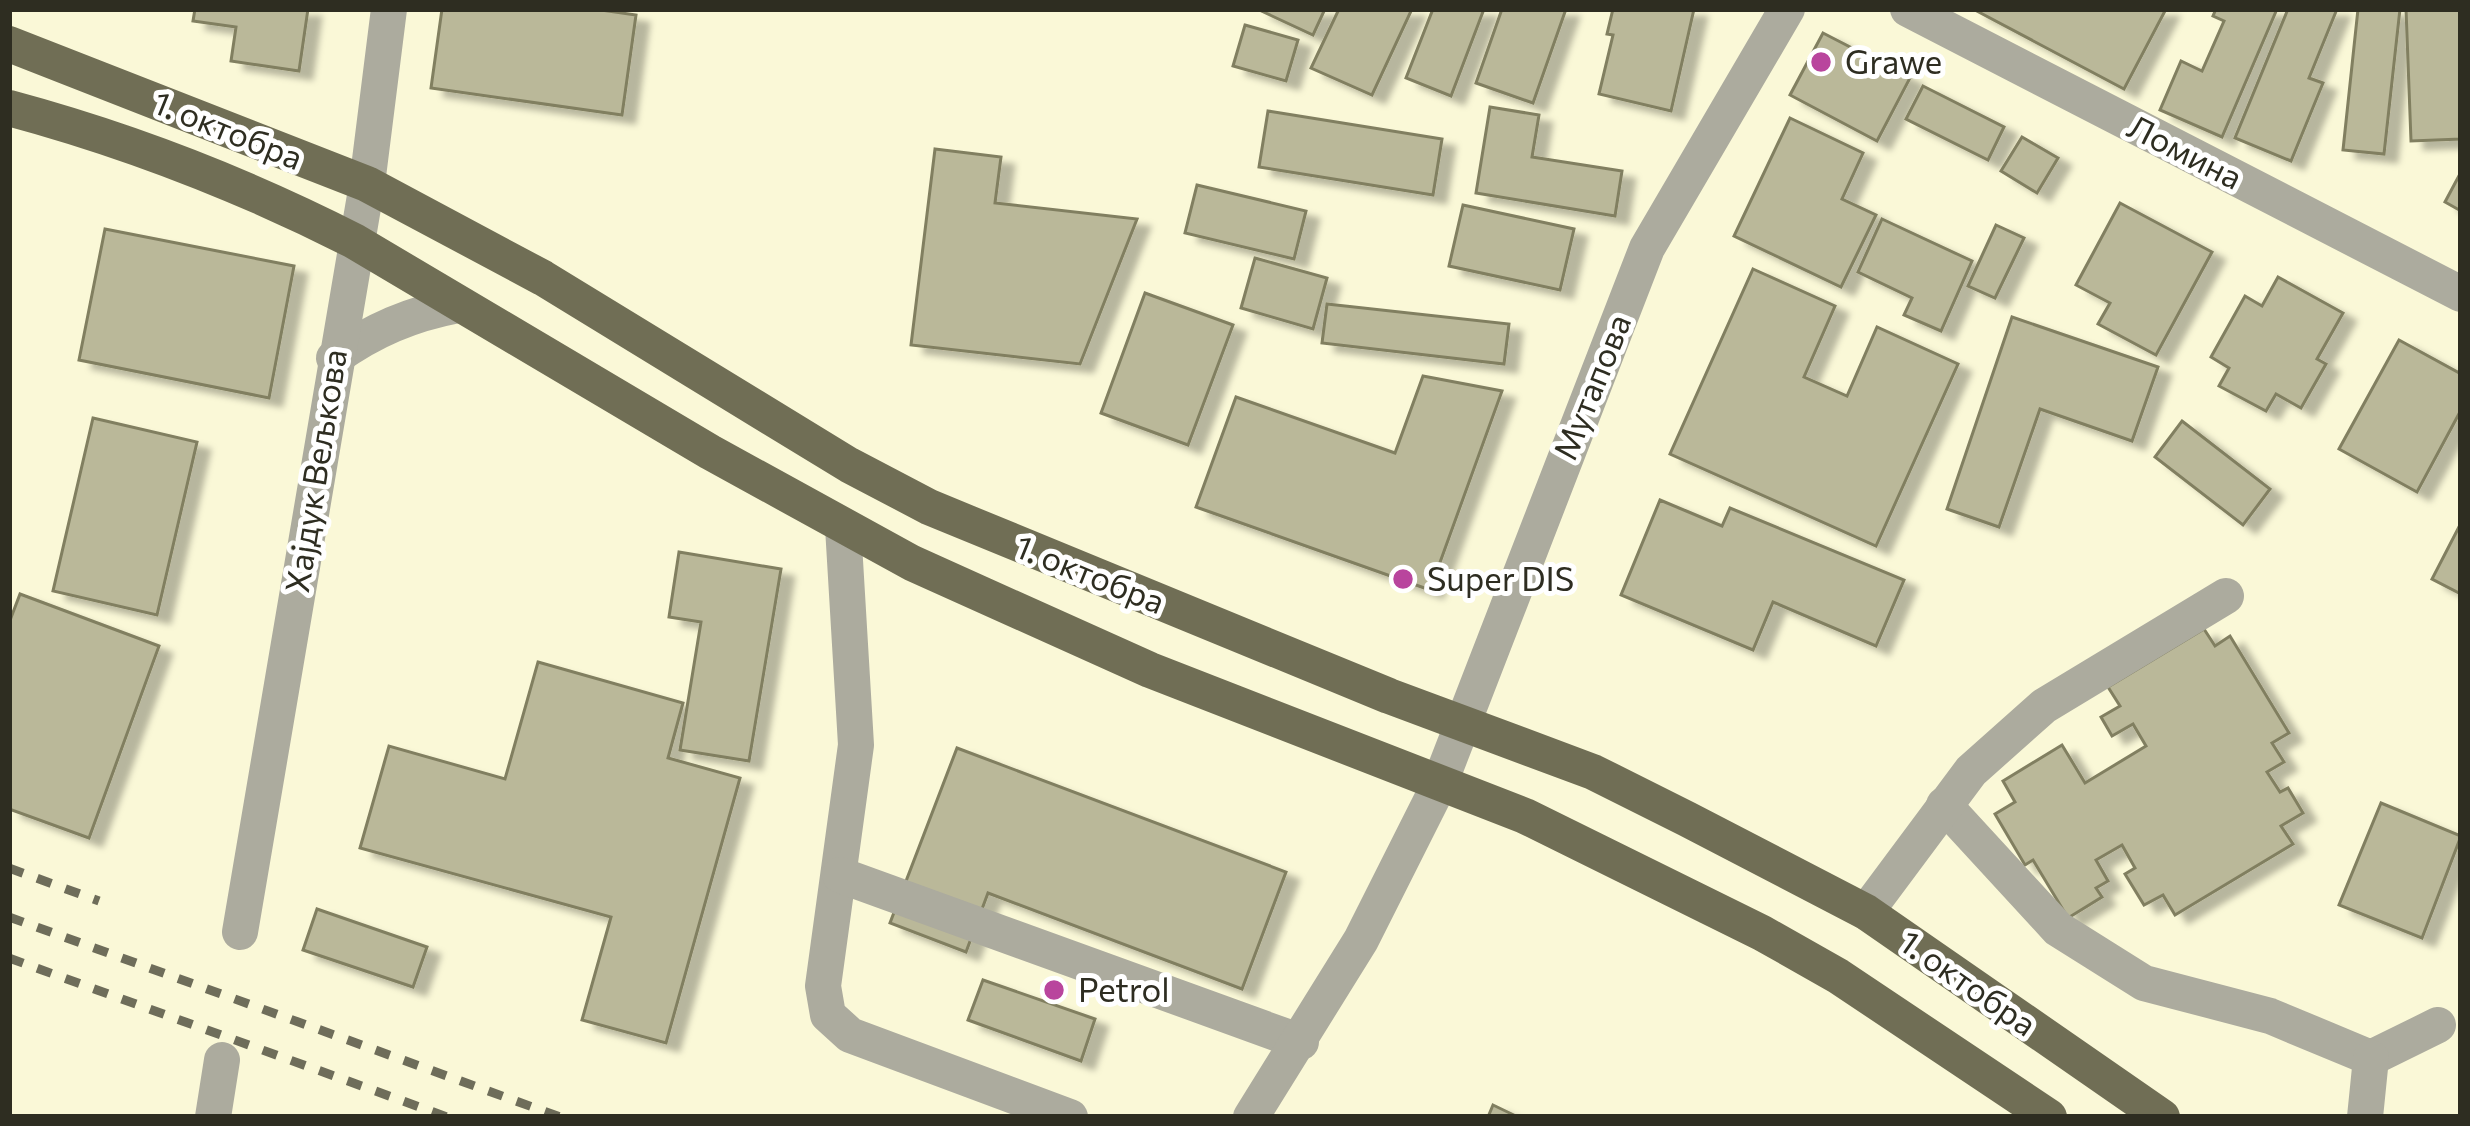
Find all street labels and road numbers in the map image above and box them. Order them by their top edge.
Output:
street label: 1. октобра [148,80,309,177]
street label: Ломина [2122,105,2250,197]
street label: Мутапова [1543,308,1638,465]
street label: Хајдук Вељкова [275,346,354,595]
street label: 1. октобра [1010,524,1171,621]
street label: 1. октобра [1893,920,2045,1044]

